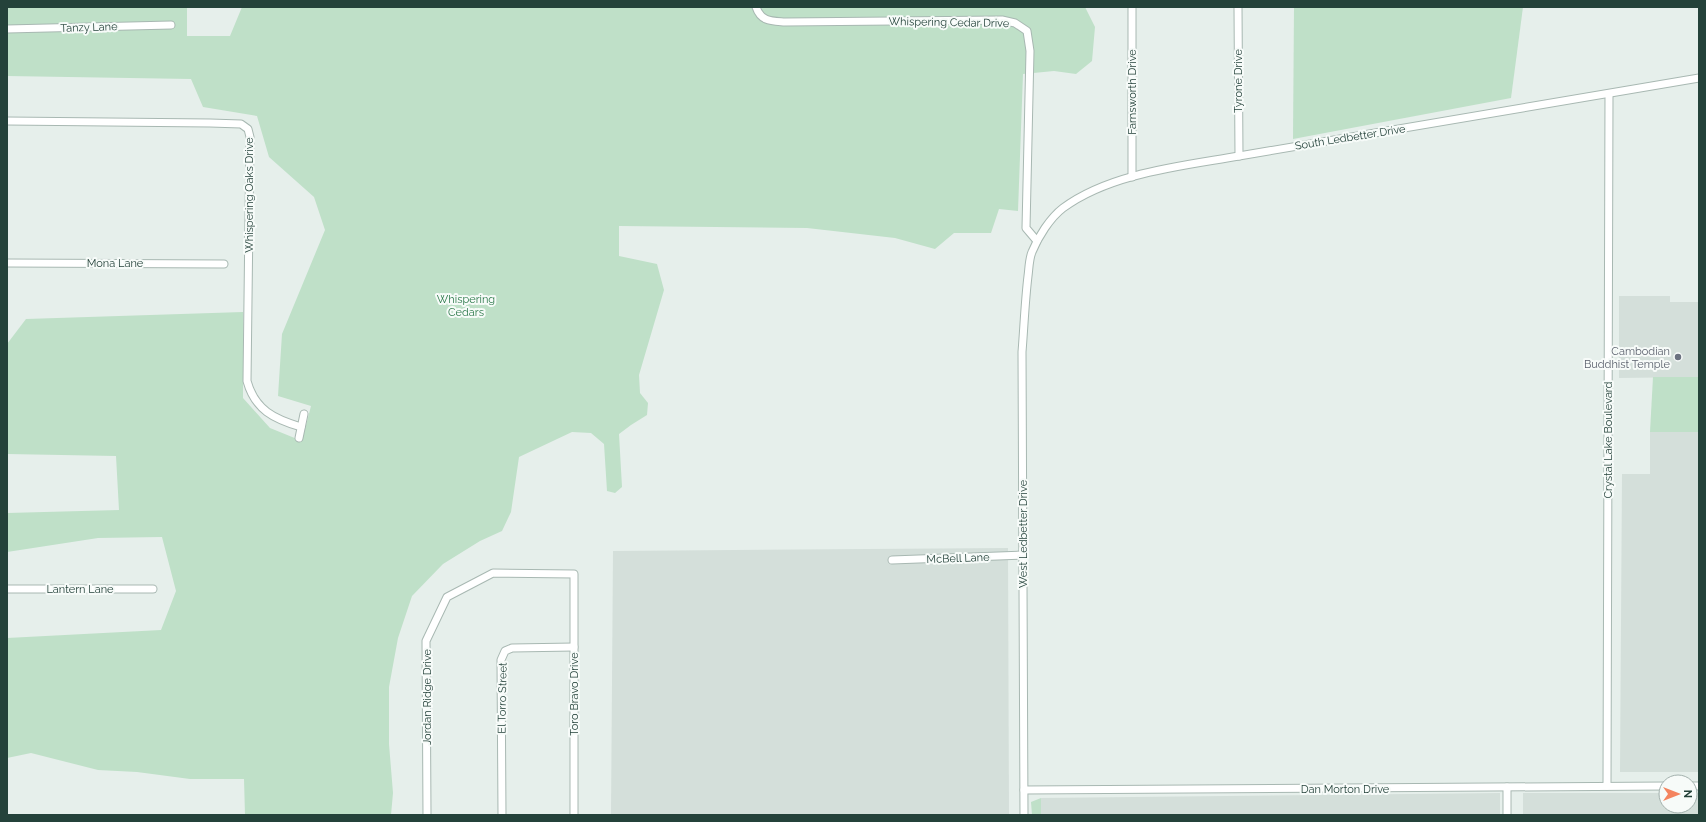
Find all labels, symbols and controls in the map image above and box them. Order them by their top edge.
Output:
street label: Whispering Cedar Drive [889,15,1010,30]
street label: Tanzy Lane [60,20,118,35]
street label: Tyrone Drive [1232,48,1245,113]
street label: Farnsworth Drive [1126,49,1139,135]
street label: South Ledbetter Drive [1294,122,1407,153]
street label: Whispering Oaks Drive [243,137,256,253]
street label: Mona Lane [87,257,144,270]
park label: Whispering Cedars [437,293,495,319]
place label: Cambodian Buddhist Temple [1584,345,1671,371]
marker: Cambodian Buddhist Temple [1673,352,1683,362]
street label: Crystal Lake Boulevard [1602,381,1615,498]
street label: West Ledbetter Drive [1017,479,1030,588]
street label: McBell Lane [926,551,990,566]
street label: Lantern Lane [46,583,114,596]
street label: Jordan Ridge Drive [421,648,434,745]
street label: Toro Bravo Drive [568,652,581,736]
street label: El Torro Street [495,662,510,734]
north arrow [1658,774,1698,814]
street label: Dan Morton Drive [1301,783,1390,796]
text: N [1681,790,1694,798]

